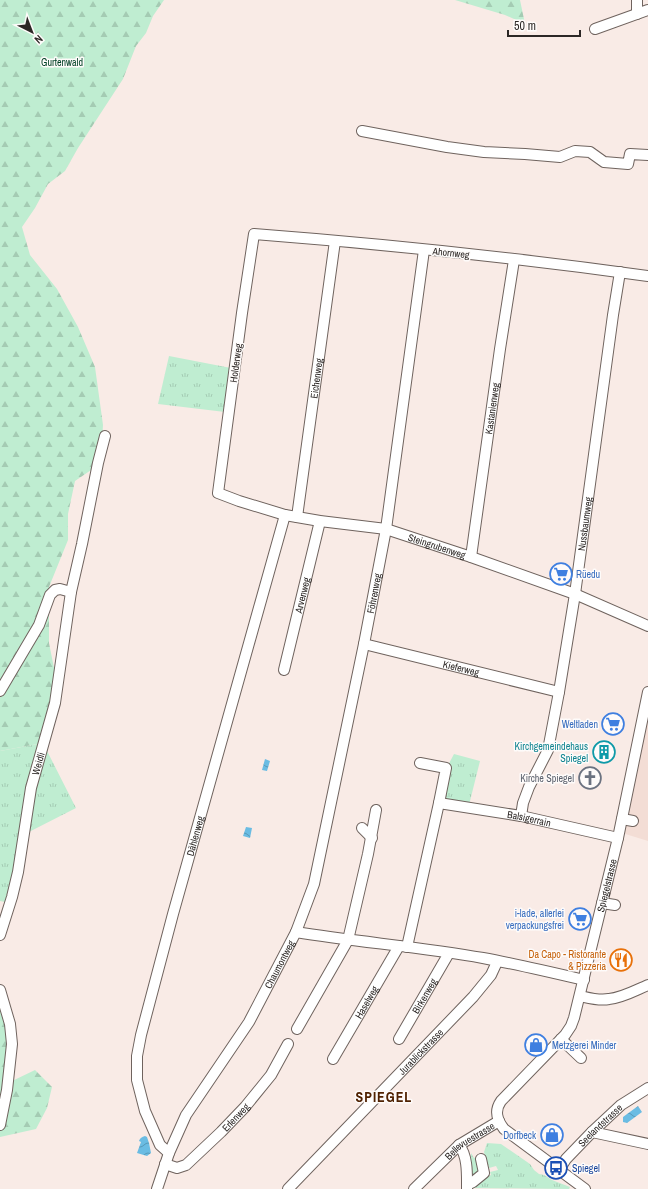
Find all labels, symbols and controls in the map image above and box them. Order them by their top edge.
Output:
north arrow [12,12,52,52]
scale bar [508,12,580,38]
text: 50 m [514,18,536,34]
text: N [32,32,46,47]
park label: Gurtenwald [41,56,83,69]
street label: Ahornweg [431,245,470,261]
street label: Holderweg [227,342,245,383]
street label: Eichenweg [307,357,325,399]
street label: Kastanienweg [482,381,502,435]
street label: Nussbaumweg [574,496,595,552]
street label: Steingrubenweg [407,530,468,561]
supermarket icon: Rüedu [548,561,574,587]
place label: Rüedu [576,568,600,581]
street label: Föhrenweg [363,572,384,615]
street label: Arvenweg [291,575,313,615]
street label: Kieferweg [442,657,481,679]
supermarket icon: Weltladen [600,711,626,737]
place label: Weltladen [562,718,598,731]
building icon: Kirchgemeindehaus Spiegel [591,739,617,765]
place label: Kirchgemeindehaus Spiegel [515,740,588,765]
street label: Weidli [29,751,47,776]
church icon: Kirche Spiegel [577,765,603,791]
place label: Kirche Spiegel [520,772,574,785]
street label: Balsigerrain [506,807,552,829]
street label: Dählenweg [183,814,207,857]
street label: Spiegelstrasse [594,857,619,913]
supermarket icon: i-lade, allerlei verpackungsfrei [567,906,593,932]
place label: i-lade, allerlei verpackungsfrei [506,907,564,932]
street label: Chaumontweg [261,937,297,991]
restaurant icon: Da Capo - Ristorante & Pizzeria [608,947,634,973]
place label: Da Capo - Ristorante & Pizzeria [529,948,606,973]
street label: Birkenweg [409,975,440,1016]
street label: Haselweg [352,983,381,1021]
street label: Jurablickstrasse [395,1025,446,1077]
shop icon: Metzgerei Minder [523,1032,549,1058]
place label: Metzgerei Minder [552,1039,617,1052]
district label: SPIEGEL [356,1088,412,1106]
street label: Erlenweg [219,1100,252,1134]
street label: Seelandstrasse [575,1101,625,1149]
street label: Bellevuestrasse [442,1119,497,1162]
shop icon: Dorfbeck [539,1122,565,1148]
place label: Dorfbeck [503,1129,537,1142]
bus stop icon: Spiegel [543,1155,569,1181]
place label: Spiegel [572,1162,600,1175]

